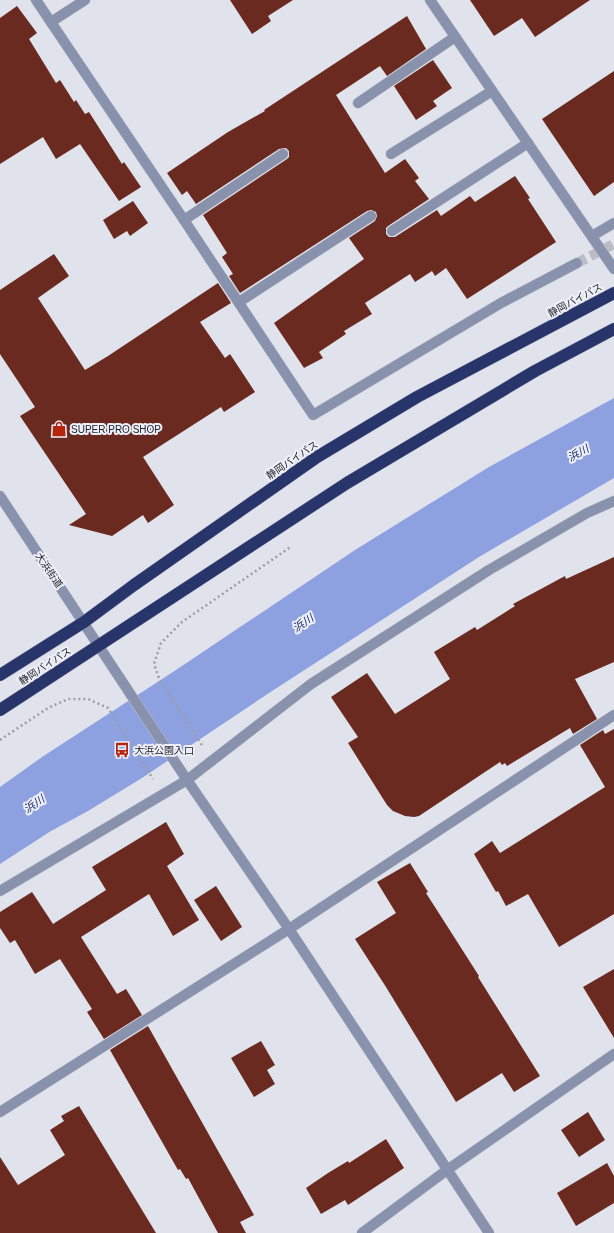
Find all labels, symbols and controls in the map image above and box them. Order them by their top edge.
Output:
street label: 静岡バイパス [546,281,604,319]
shop icon: SUPER PRO SHOP [50,420,68,438]
place label: SUPER PRO SHOP [71,424,161,435]
street label: 静岡バイパス [264,439,320,481]
water label: 浜川 [565,442,591,464]
street label: 大浜街道 [33,550,65,590]
water label: 浜川 [291,611,316,634]
street label: 静岡バイパス [17,645,73,687]
bus stop icon: 大浜公園入口 [113,741,131,759]
place label: 大浜公園入口 [134,745,194,756]
water label: 浜川 [22,792,47,815]

